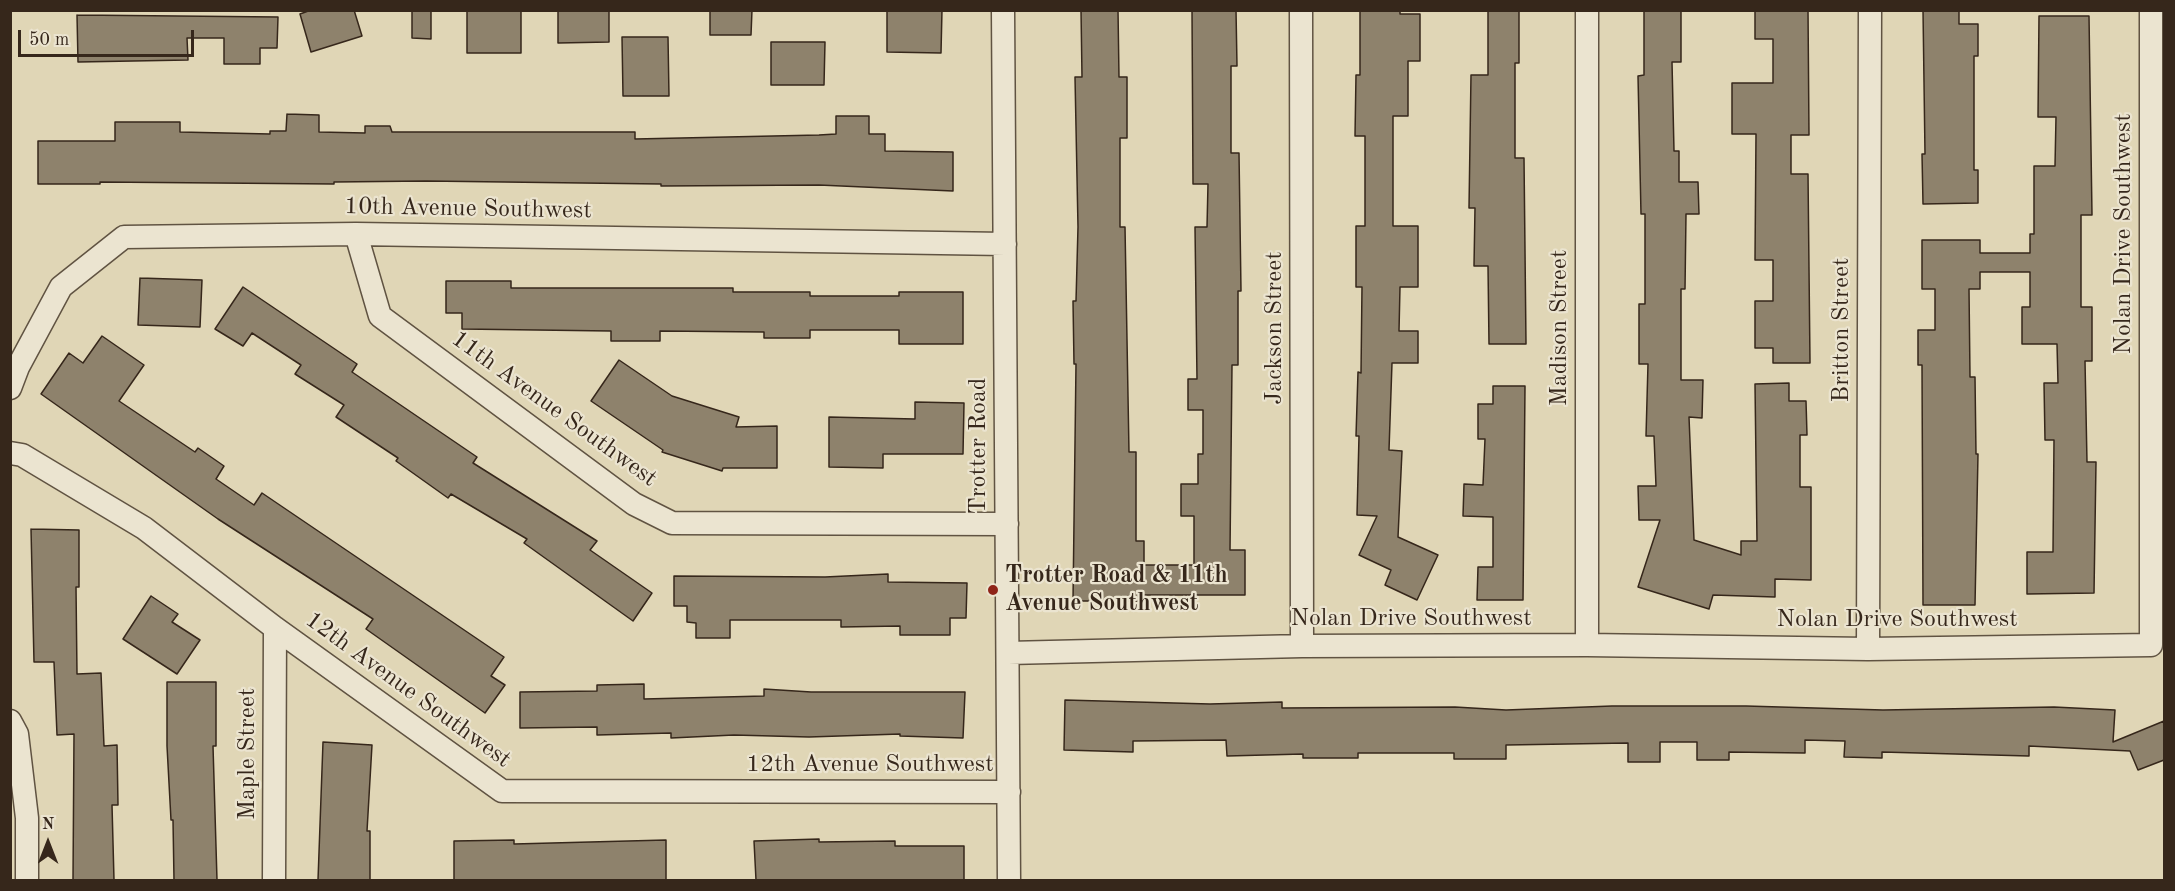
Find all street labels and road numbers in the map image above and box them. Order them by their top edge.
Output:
street label: Nolan Drive Southwest [2110,113,2138,355]
street label: 10th Avenue Southwest [344,192,592,226]
street label: Madison Street [1546,250,1574,406]
street label: Jackson Street [1261,251,1289,405]
street label: Britton Street [1828,258,1856,402]
street label: 11th Avenue Southwest [445,325,663,493]
street label: Trotter Road [965,378,993,514]
street label: Nolan Drive Southwest [1290,605,1532,633]
street label: 12th Avenue Southwest [299,606,517,774]
street label: Nolan Drive Southwest [1776,606,2018,634]
street label: Maple Street [234,688,262,820]
street label: 12th Avenue Southwest [746,751,994,779]

